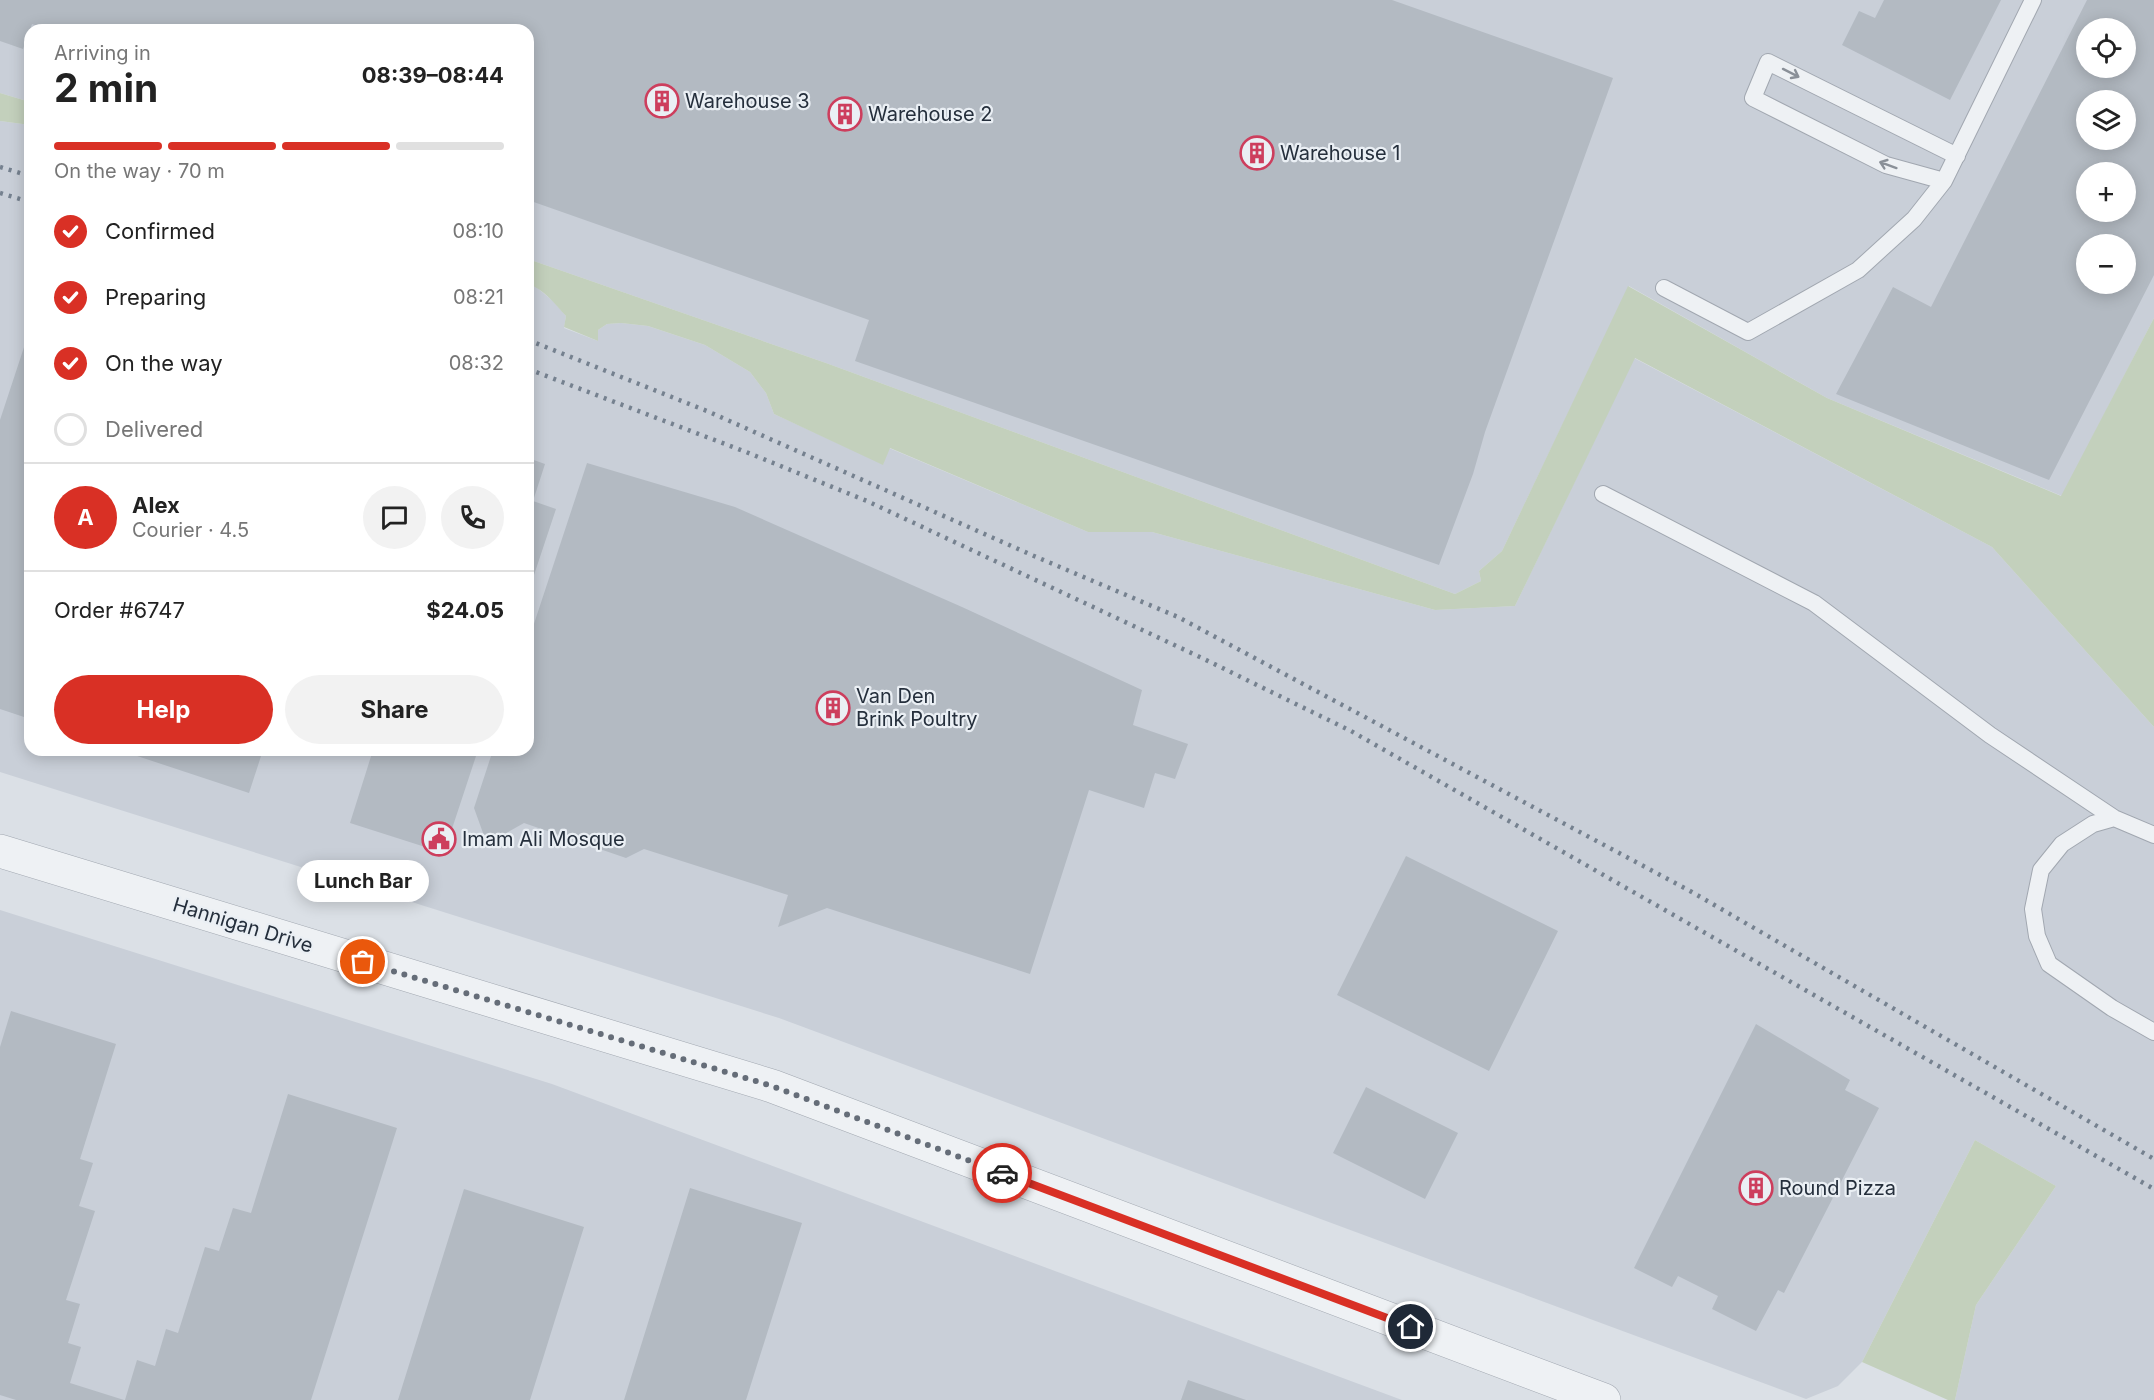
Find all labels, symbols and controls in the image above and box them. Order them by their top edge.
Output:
map controls [2076,18,2136,294]
button: locate [2076,18,2136,78]
text: Arriving in [54,41,151,65]
text: 08:39–08:44 [362,62,504,88]
text: 2 min [54,64,158,111]
one-way arrow [1781,68,1799,79]
building icon: Warehouse 3 [644,83,680,119]
place label: Warehouse 3 [685,89,810,113]
button: layers [2076,90,2136,150]
building icon: Warehouse 2 [827,96,863,132]
place label: Warehouse 2 [868,102,992,126]
building icon: Warehouse 1 [1239,135,1275,171]
place label: Warehouse 1 [1280,141,1400,165]
text: On the way · 70 m [54,159,225,183]
one-way arrow [1879,159,1898,170]
button: + [2076,162,2136,222]
icon: check [54,215,87,248]
text: Confirmed [105,218,215,244]
text: 08:10 [452,219,504,243]
button: − [2076,234,2136,294]
icon: check [54,281,87,314]
text: Preparing [105,284,206,310]
text: 08:21 [453,285,504,309]
icon: check [54,347,87,380]
text: On the way [105,350,223,376]
text: 08:32 [449,351,504,375]
text: Delivered [105,416,203,442]
button: chat [363,486,426,549]
button: phone [441,486,504,549]
text: Alex [132,492,180,518]
text: A [77,504,94,530]
text: Courier · 4.5 [132,518,249,542]
text: Order #6747 [54,597,185,623]
text: $24.05 [426,597,504,623]
button: Help [54,675,273,744]
button: Share [285,675,504,744]
place label: Van Den Brink Poultry [856,684,977,731]
building icon: Van Den Brink Poultry [815,690,851,726]
public building icon: Imam Ali Mosque [421,821,457,857]
place label: Imam Ali Mosque [462,827,625,851]
callout: Lunch Bar [297,860,429,902]
text: Lunch Bar [314,869,412,893]
street label: Hannigan Drive [170,892,316,958]
pin [337,936,388,987]
icon: bag [346,945,379,978]
courier [972,1143,1032,1203]
icon: car [986,1157,1019,1190]
building icon: Round Pizza [1738,1170,1774,1206]
place label: Round Pizza [1779,1176,1896,1200]
pin [1385,1301,1436,1352]
icon: home [1394,1310,1427,1343]

